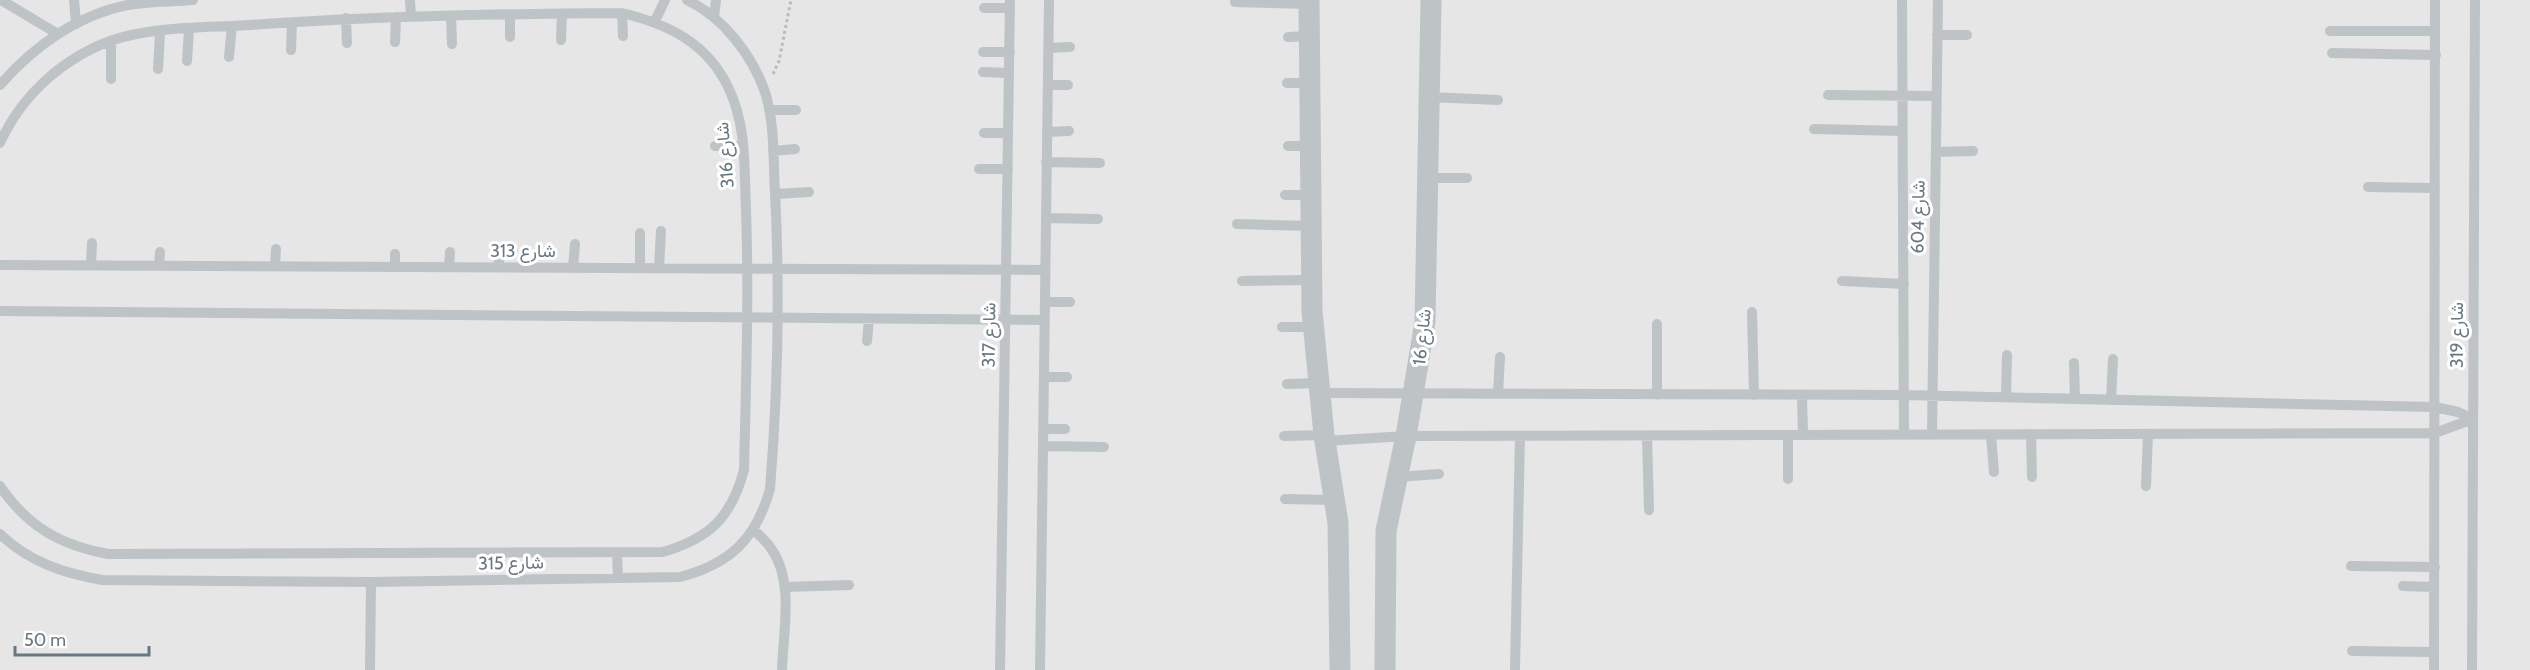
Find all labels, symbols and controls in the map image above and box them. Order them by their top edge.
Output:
street label: شارع 316 [711,121,740,189]
street label: شارع 604 [1906,180,1931,254]
street label: شارع 313 [490,240,556,263]
street label: شارع 317 [977,302,1002,368]
street label: شارع 319 [2446,302,2469,368]
street label: شارع 16 [1408,308,1437,366]
street label: شارع 315 [478,551,544,576]
scale bar [15,619,148,657]
text: 50 m [24,629,66,651]

